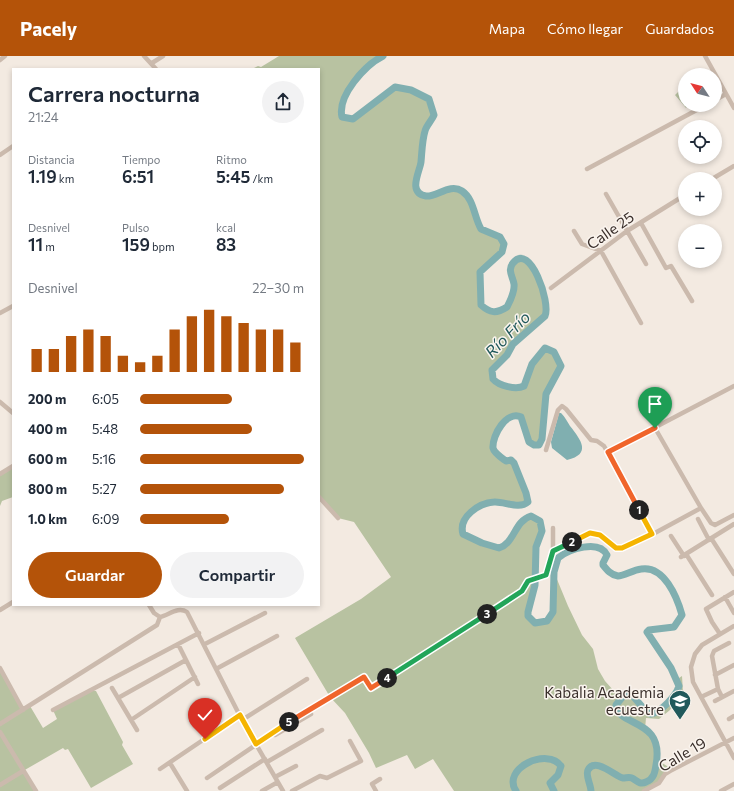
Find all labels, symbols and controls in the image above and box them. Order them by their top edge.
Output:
text: Pacely [20,17,77,40]
text: Mapa [489,20,525,37]
text: Cómo llegar [547,20,623,37]
text: Guardados [645,20,714,37]
north arrow [678,68,722,112]
map controls [678,68,722,268]
text: Carrera nocturna [28,80,200,107]
button: share [262,81,304,123]
text: 21:24 [28,109,59,125]
button: locate [678,120,722,164]
text: Distancia [28,153,75,166]
text: Tiempo [122,153,160,166]
text: Ritmo [216,153,247,166]
text: 1.19 [28,166,57,187]
text: 6:51 [122,166,154,187]
text: 5:45 [216,166,250,187]
text: km [57,172,74,185]
text: /km [250,172,273,185]
button: + [678,172,722,216]
street label: Calle 25 [583,207,637,253]
text: Desnivel [28,221,70,234]
text: Pulso [122,221,149,234]
text: kcal [216,221,236,234]
button: − [678,224,722,268]
text: 11 [28,234,43,255]
text: 159 [122,234,150,255]
text: 83 [216,234,236,255]
text: m [43,240,55,253]
text: bpm [150,240,175,253]
text: Desnivel [28,280,78,296]
text: 22–30 m [252,280,304,296]
water label: Río Frío [481,307,533,361]
pin [638,387,672,428]
text: 200 m [28,391,66,407]
text: 6:05 [92,391,119,407]
icon: arrive [644,393,666,415]
text: 400 m [28,421,67,437]
text: 5:48 [92,421,118,437]
text: 600 m [28,451,67,467]
text: 5:16 [92,451,116,467]
text: 800 m [28,481,67,497]
text: 5:27 [92,481,117,497]
pin: 1 [629,500,649,520]
text: 1 [637,503,641,516]
text: 1.0 km [28,511,67,527]
text: 6:09 [92,511,119,527]
pin: 2 [562,532,582,552]
text: 2 [569,535,575,548]
button: Guardar [28,552,162,598]
button: Compartir [170,552,304,598]
pin: 3 [477,604,497,624]
text: 3 [484,607,490,620]
pin: 4 [377,668,397,688]
text: 4 [384,671,390,684]
place label: Kabalia Academia ecuestre [544,683,664,718]
school or university icon: Kabalia Academia ecuestre [667,688,693,721]
pin [188,698,222,739]
icon: check [194,704,216,726]
pin: 5 [279,712,299,732]
text: 5 [286,715,292,728]
street label: Calle 19 [655,733,709,775]

